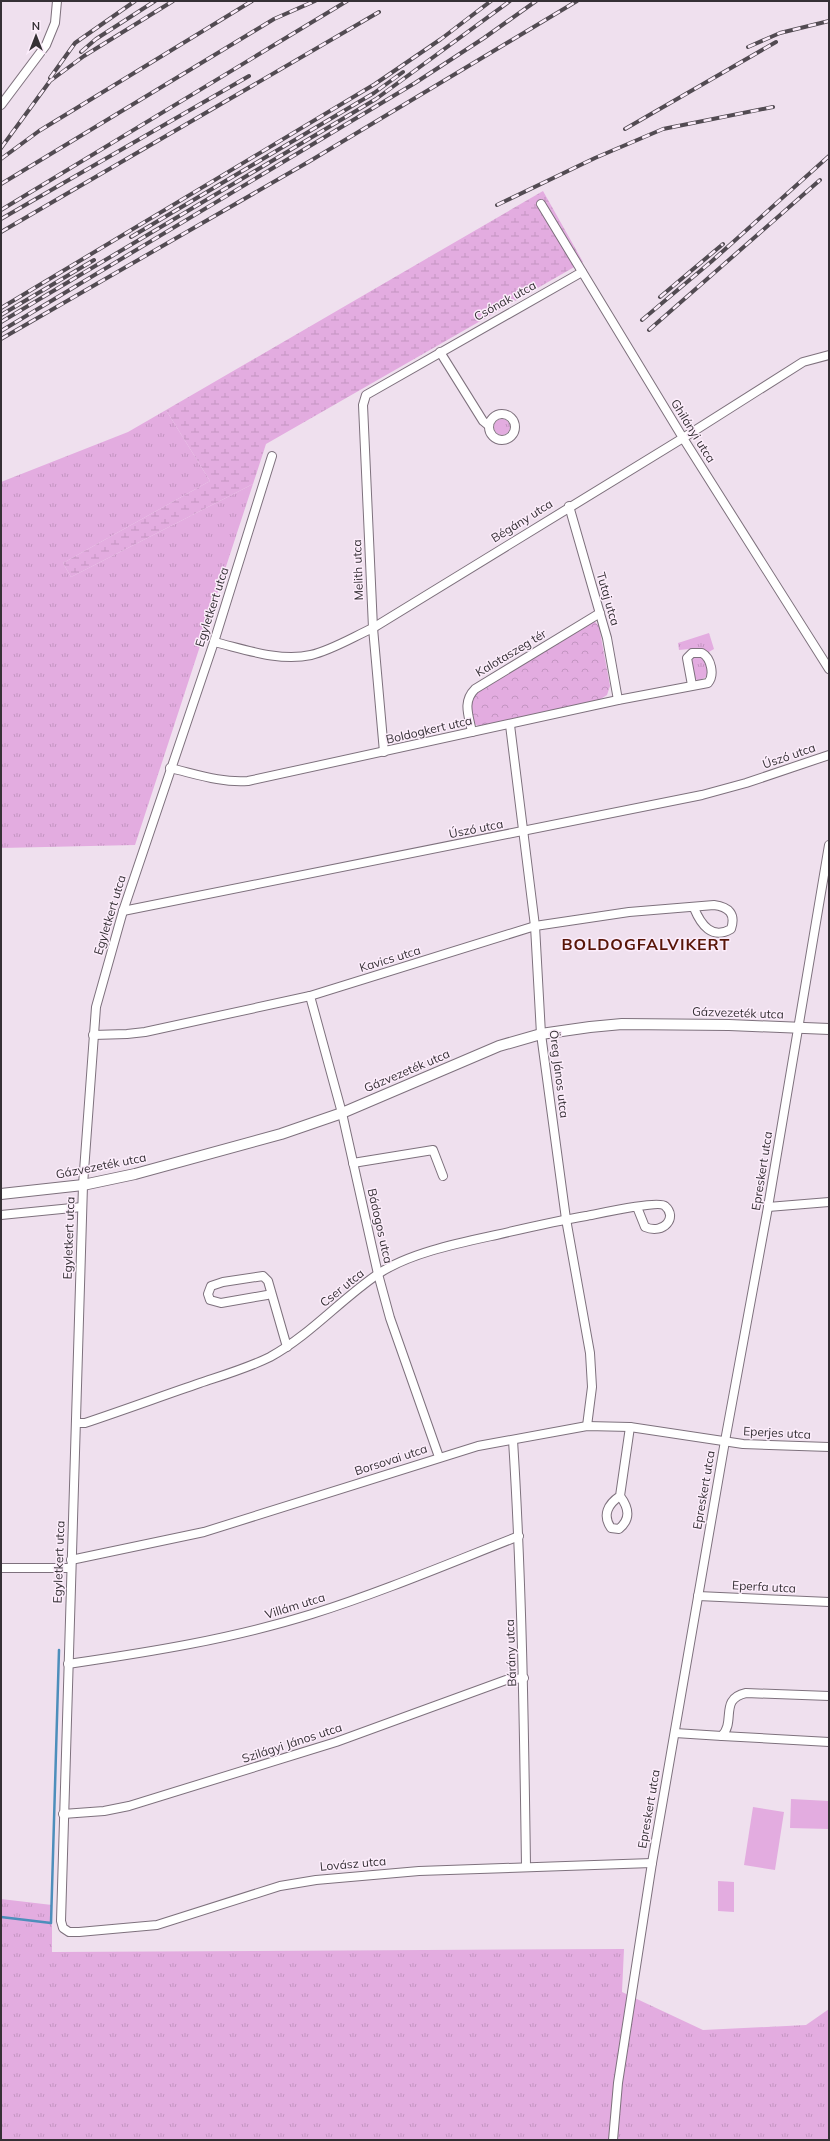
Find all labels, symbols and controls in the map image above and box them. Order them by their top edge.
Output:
north arrow [16,16,56,56]
text: N [32,19,40,33]
street label: Csónak utca [471,277,538,324]
street label: Ghilányi utca [668,396,719,465]
street label: Bégány utca [488,496,555,545]
street label: Melith utca [349,539,366,601]
street label: Egyletkert utca [192,565,231,649]
street label: Tutaj utca [594,570,623,627]
street label: Kalotaszeg tér [473,625,549,680]
street label: Boldogkert utca [384,712,473,747]
street label: Úszó utca [760,739,817,772]
street label: Úszó utca [448,816,504,841]
street label: Egyletkert utca [90,873,129,957]
district label: BOLDOGFALVIKERT [562,934,730,954]
street label: Kavics utca [357,942,422,975]
street label: Gázvezeték utca [692,1003,784,1022]
street label: Öreg János utca [547,1029,572,1119]
street label: Gázvezeték utca [362,1046,452,1095]
street label: Epreskert utca [748,1130,775,1211]
street label: Gázvezeték utca [54,1149,147,1182]
street label: Bádogos utca [365,1187,396,1265]
street label: Egyletkert utca [60,1196,77,1280]
street label: Cser utca [317,1265,367,1310]
street label: Eperjes utca [743,1423,811,1442]
street label: Borsovai utca [353,1441,429,1478]
street label: Epreskert utca [689,1449,718,1530]
street label: Egyletkert utca [50,1520,67,1604]
street label: Eperfa utca [732,1577,796,1596]
street label: Villám utca [263,1589,327,1622]
street label: Bárány utca [502,1619,519,1687]
street label: Szilágyi János utca [240,1719,344,1766]
street label: Epreskert utca [634,1768,663,1849]
street label: Lovász utca [319,1853,387,1874]

